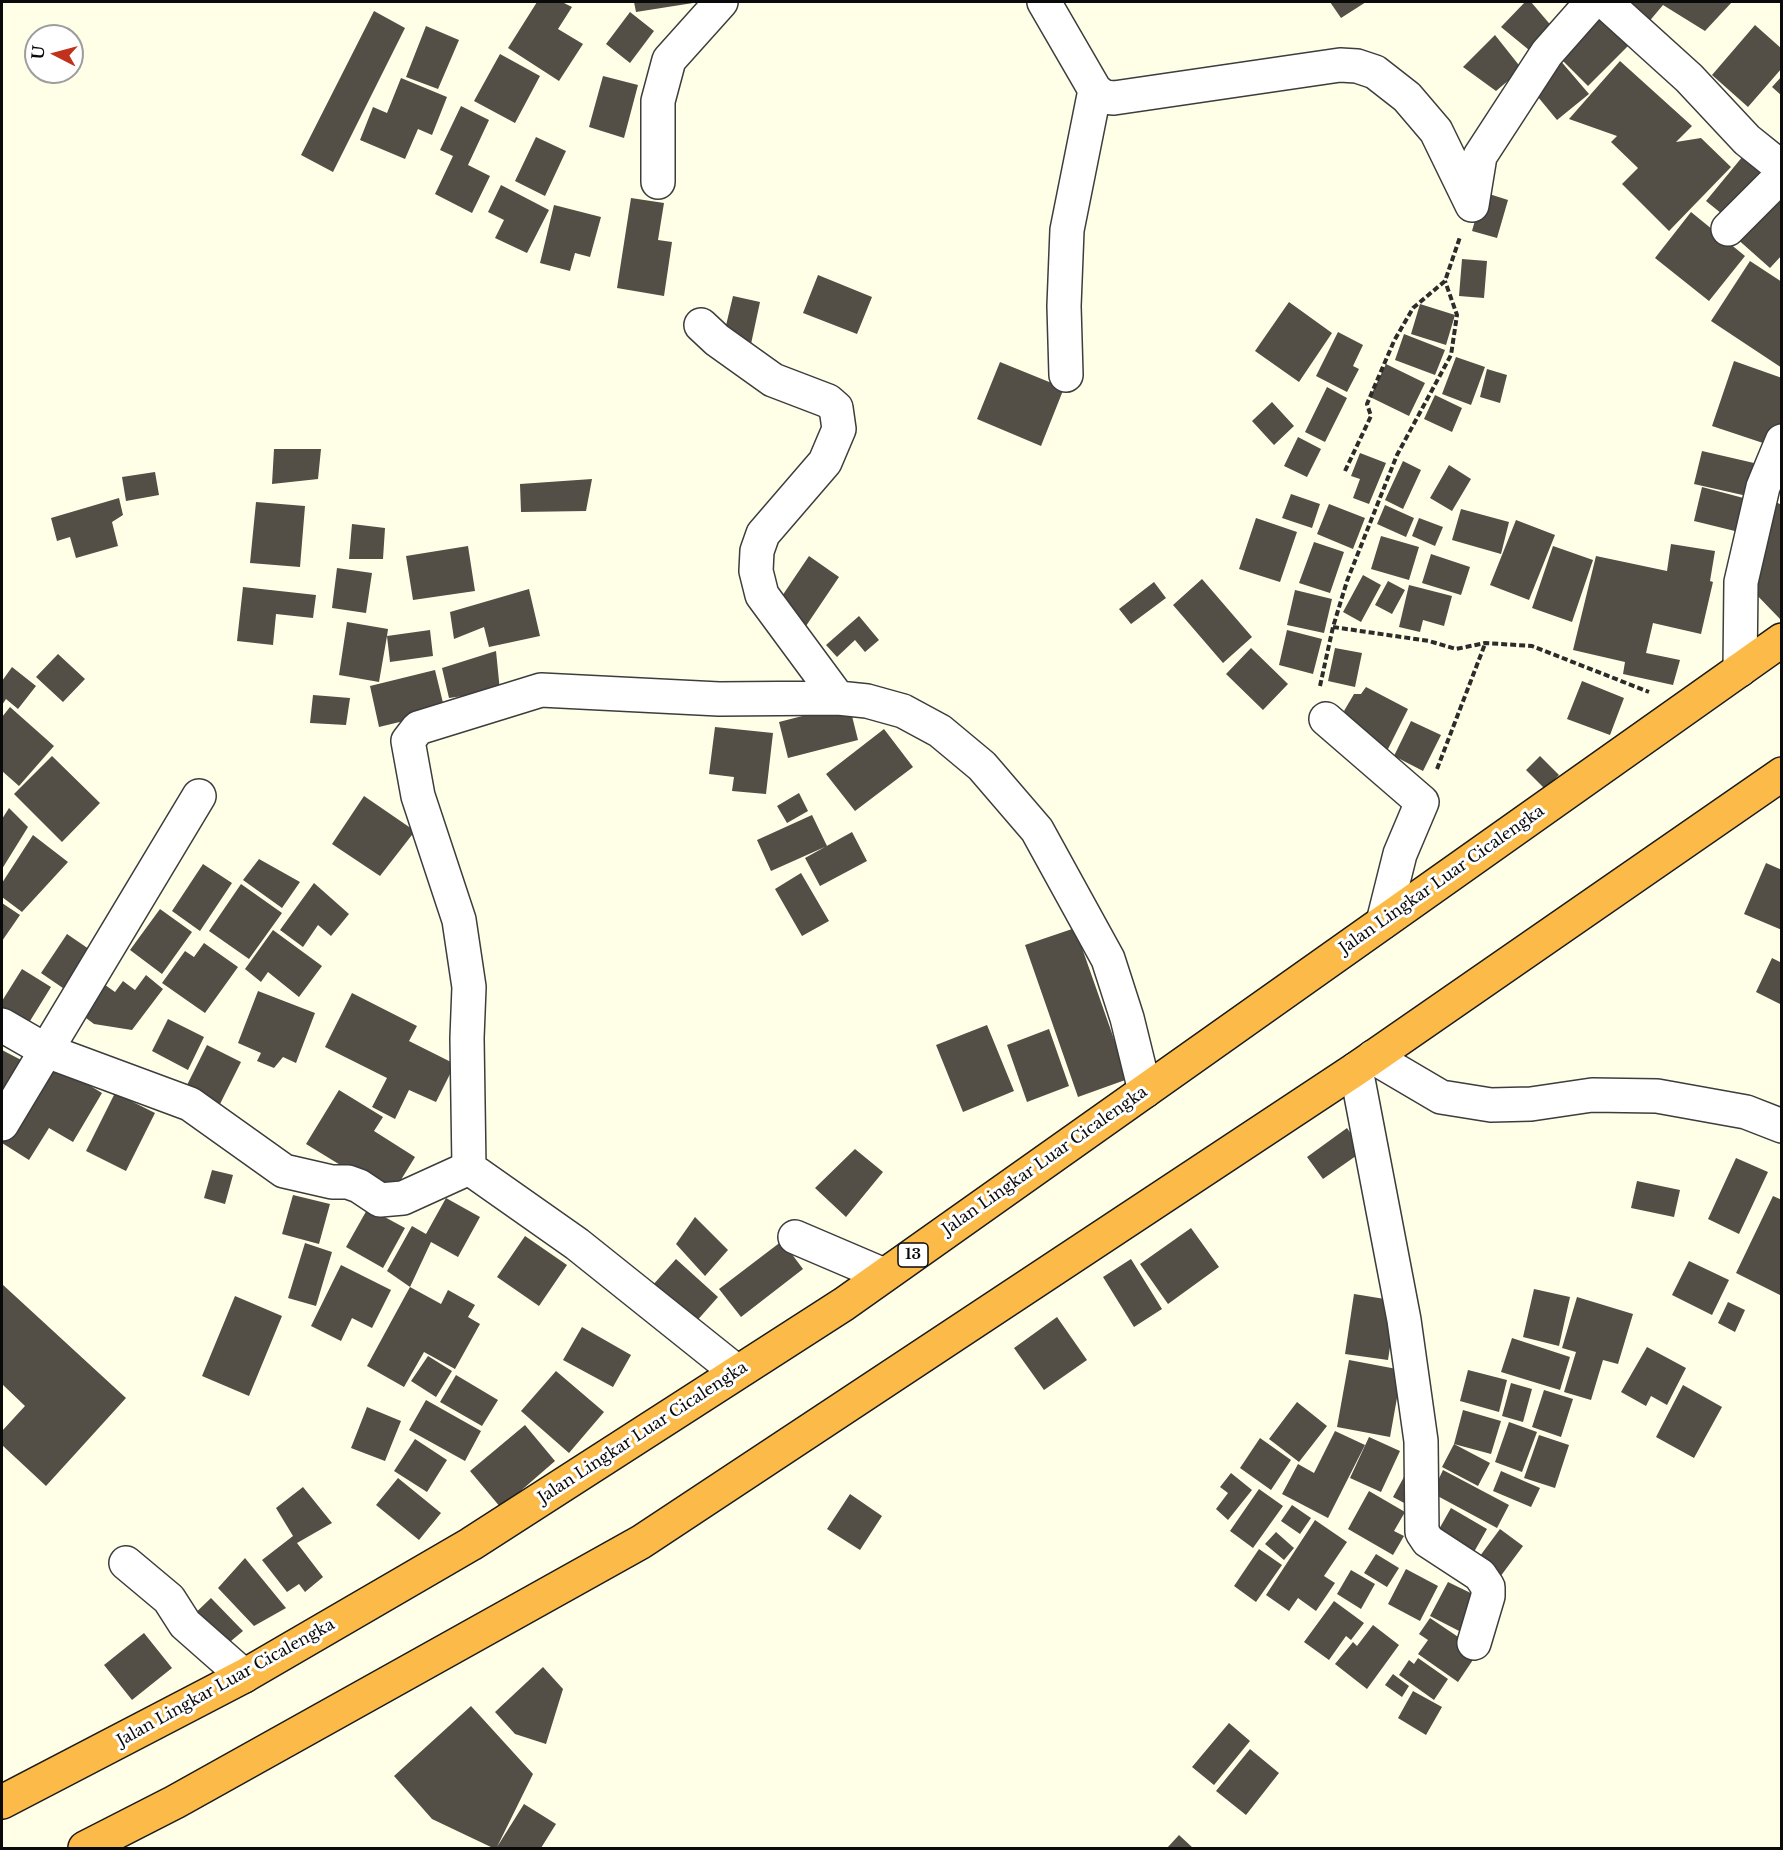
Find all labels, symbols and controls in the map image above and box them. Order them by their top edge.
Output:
north arrow [24,24,84,84]
text: U [27,44,49,60]
street label: Jalan Lingkar Luar Cicalengka [1336,802,1548,958]
street label: Jalan Lingkar Luar Cicalengka [939,1083,1151,1239]
road number: 13 [898,1243,928,1267]
street label: Jalan Lingkar Luar Cicalengka [535,1358,751,1508]
street label: Jalan Lingkar Luar Cicalengka [114,1615,338,1751]

